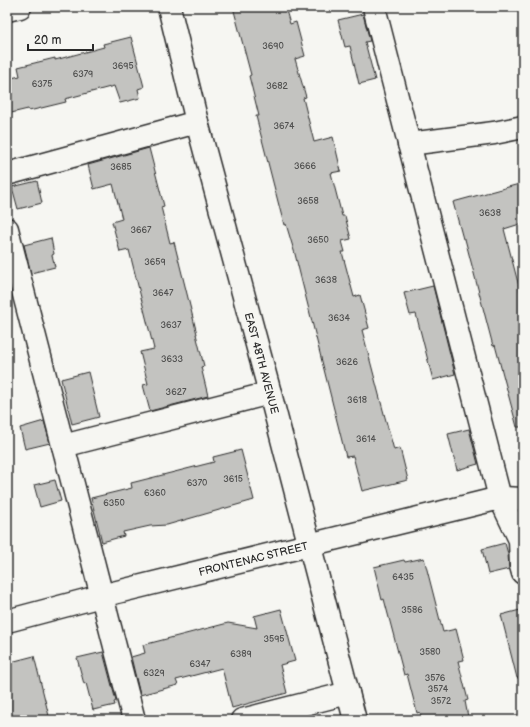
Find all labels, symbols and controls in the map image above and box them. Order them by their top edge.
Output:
scale bar [28,26,93,52]
text: 20 m [34,33,61,48]
house number: 3690 [262,41,284,52]
house number: 3695 [112,61,134,72]
house number: 6379 [73,69,93,80]
house number: 6375 [32,79,52,90]
house number: 3682 [266,81,288,92]
house number: 3674 [274,121,295,132]
house number: 3666 [294,161,317,172]
house number: 3685 [110,162,132,173]
house number: 3658 [297,196,319,207]
house number: 3638 [479,208,501,219]
house number: 3667 [131,225,152,236]
house number: 3650 [307,235,329,246]
house number: 3659 [144,257,166,268]
house number: 3638 [315,275,337,286]
house number: 3647 [153,288,174,299]
street label: EAST 48TH AVENUE [242,311,282,415]
house number: 3634 [328,313,351,324]
house number: 3637 [161,320,182,331]
house number: 3633 [161,354,184,365]
house number: 3626 [336,357,358,368]
house number: 3627 [166,387,187,398]
house number: 3618 [347,395,367,406]
house number: 3614 [356,434,377,445]
house number: 3615 [223,474,243,485]
house number: 6370 [187,478,207,489]
house number: 6360 [144,488,166,499]
house number: 6350 [103,498,125,509]
street label: FRONTENAC STREET [197,539,310,578]
house number: 6435 [392,572,414,583]
house number: 3586 [401,605,423,616]
house number: 3595 [263,634,285,645]
house number: 3580 [419,647,441,658]
house number: 6389 [230,649,252,660]
house number: 6347 [190,659,211,670]
house number: 6329 [143,668,165,679]
house number: 3576 [425,673,446,684]
house number: 3574 [428,684,449,695]
house number: 3572 [431,696,452,707]

